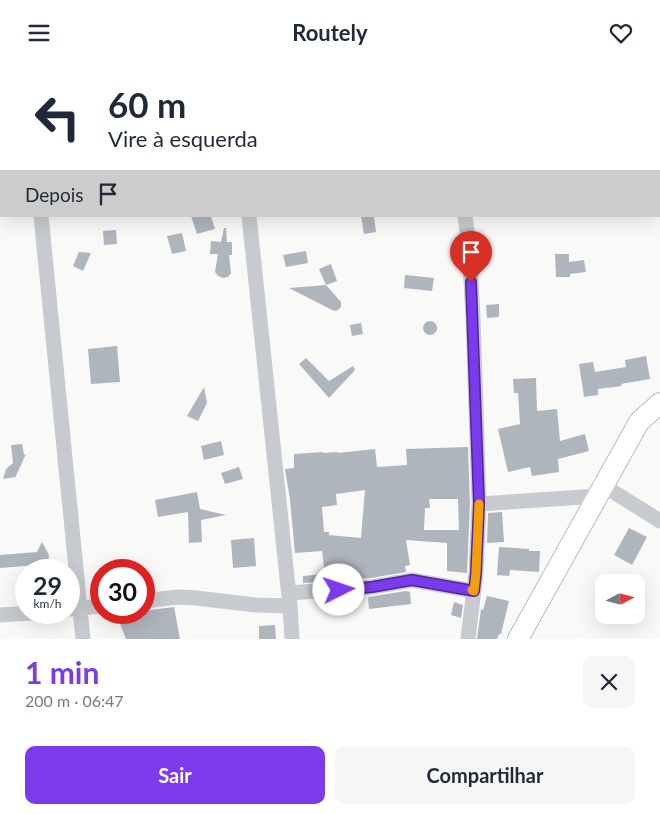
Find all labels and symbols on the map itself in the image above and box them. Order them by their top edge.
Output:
pin [450,231,492,282]
speed limit sign: 30 [90,559,155,624]
position arrow [312,563,364,615]
north arrow [595,574,645,624]

